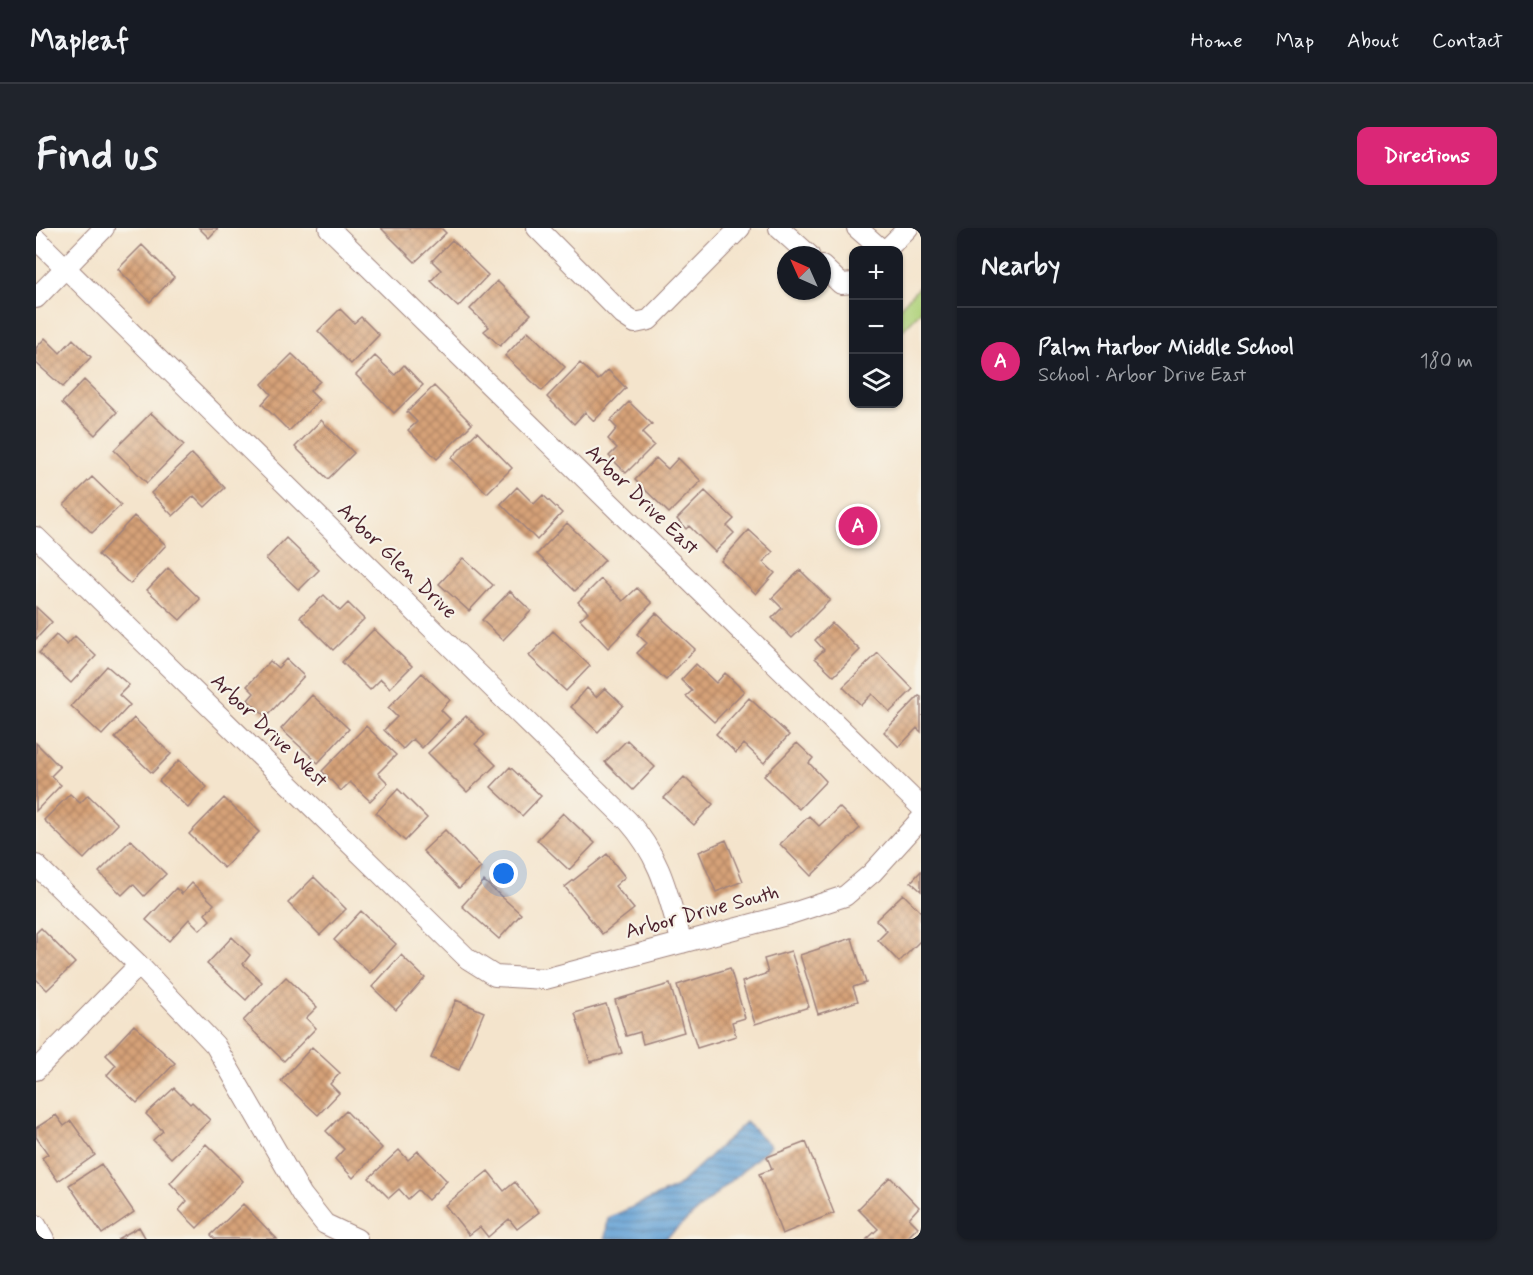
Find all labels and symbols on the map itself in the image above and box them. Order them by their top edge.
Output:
north arrow [777,246,831,300]
street label: Arbor Drive East [579,438,705,562]
street label: Arbor Glen Drive [331,497,463,625]
pin: A [838,504,878,548]
street label: Arbor Drive West [204,668,334,795]
your location [489,859,518,888]
street label: Arbor Drive South [622,878,782,946]

